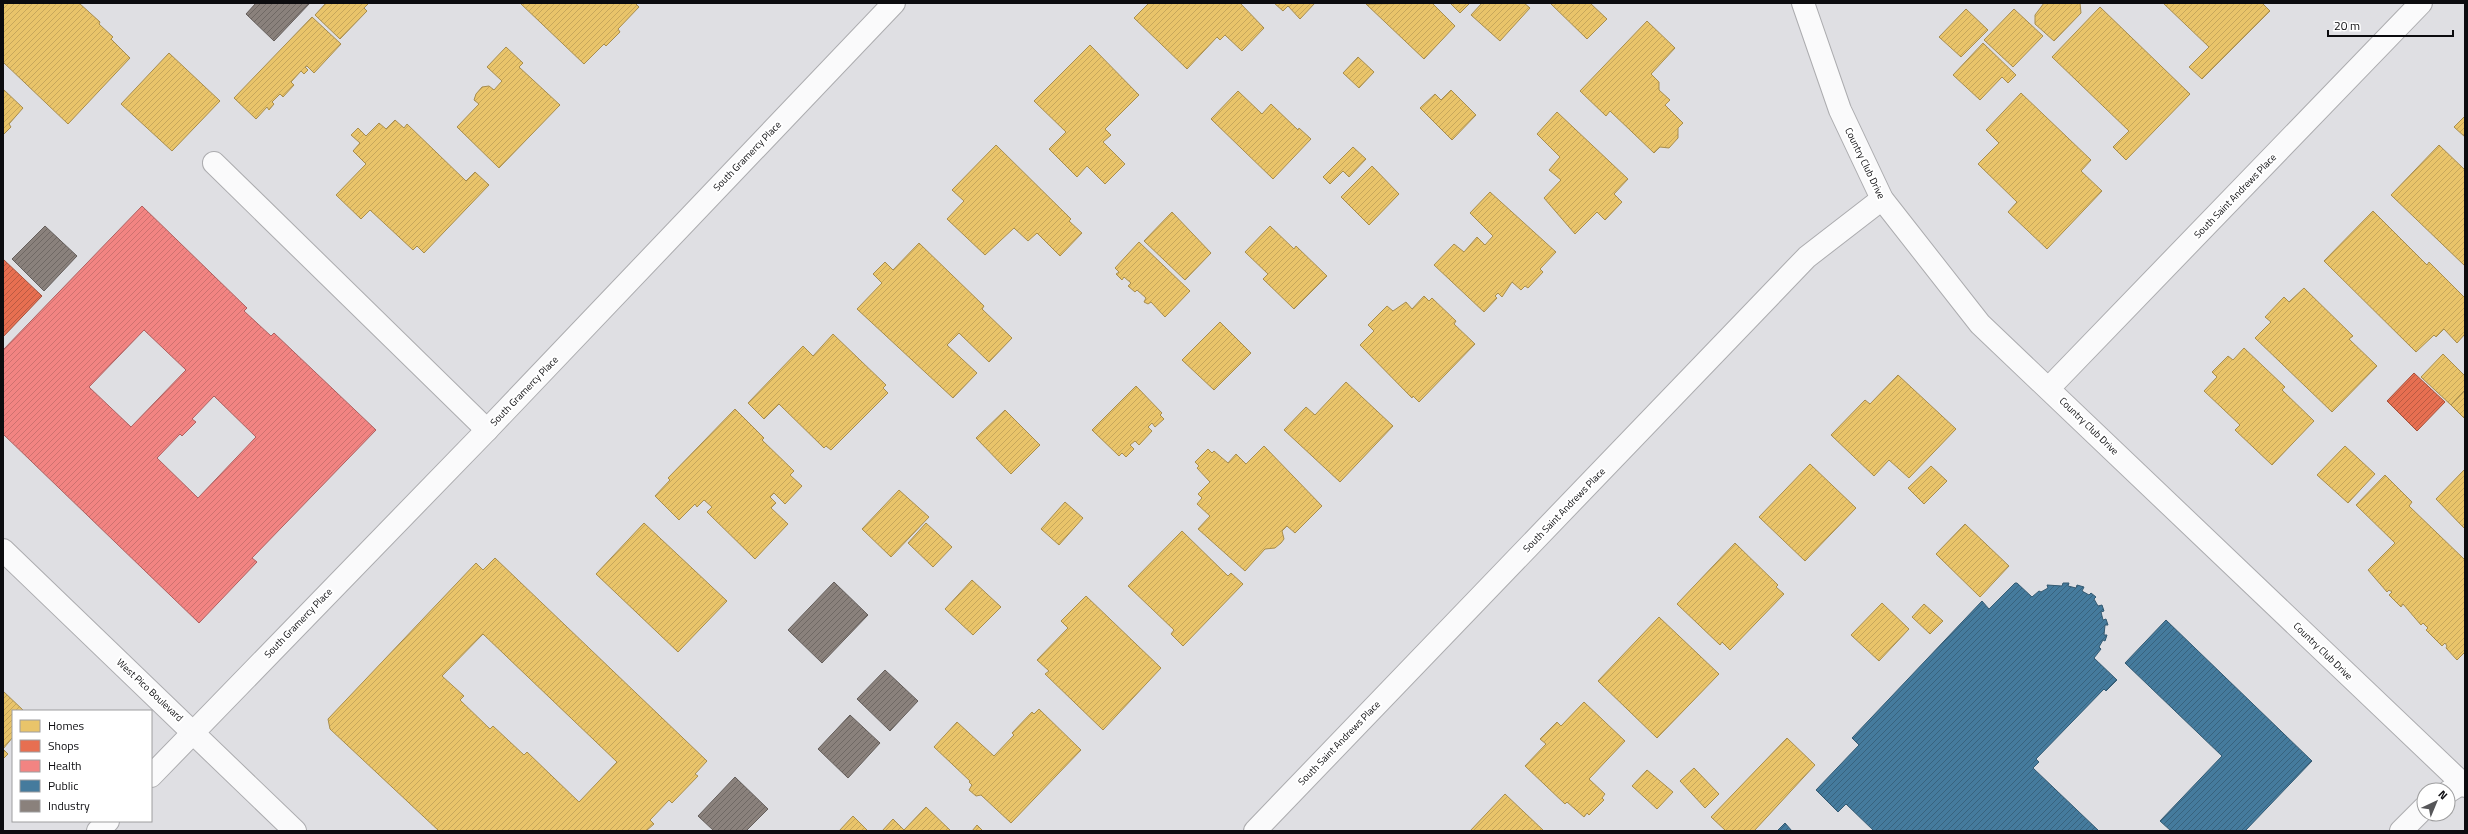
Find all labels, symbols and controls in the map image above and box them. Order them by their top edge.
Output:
scale bar [2328,12,2453,38]
text: 20 m [2334,16,2360,35]
street label: South Gramercy Place [709,118,785,194]
street label: Country Club Drive [1841,125,1889,201]
street label: South Saint Andrews Place [2190,150,2280,242]
street label: South Gramercy Place [486,353,562,429]
street label: Country Club Drive [2056,394,2122,458]
street label: South Saint Andrews Place [1519,464,1609,556]
street label: South Gramercy Place [260,585,336,661]
street label: Country Club Drive [2290,619,2356,683]
street label: West Pico Boulevard [113,655,187,725]
street label: South Saint Andrews Place [1294,697,1384,789]
legend [12,710,152,822]
text: Homes [48,716,84,735]
text: Shops [48,736,80,755]
text: Health [48,756,82,775]
text: Public [48,776,78,795]
north arrow [2416,782,2456,822]
text: N [2435,786,2451,803]
text: Industry [48,796,90,815]

